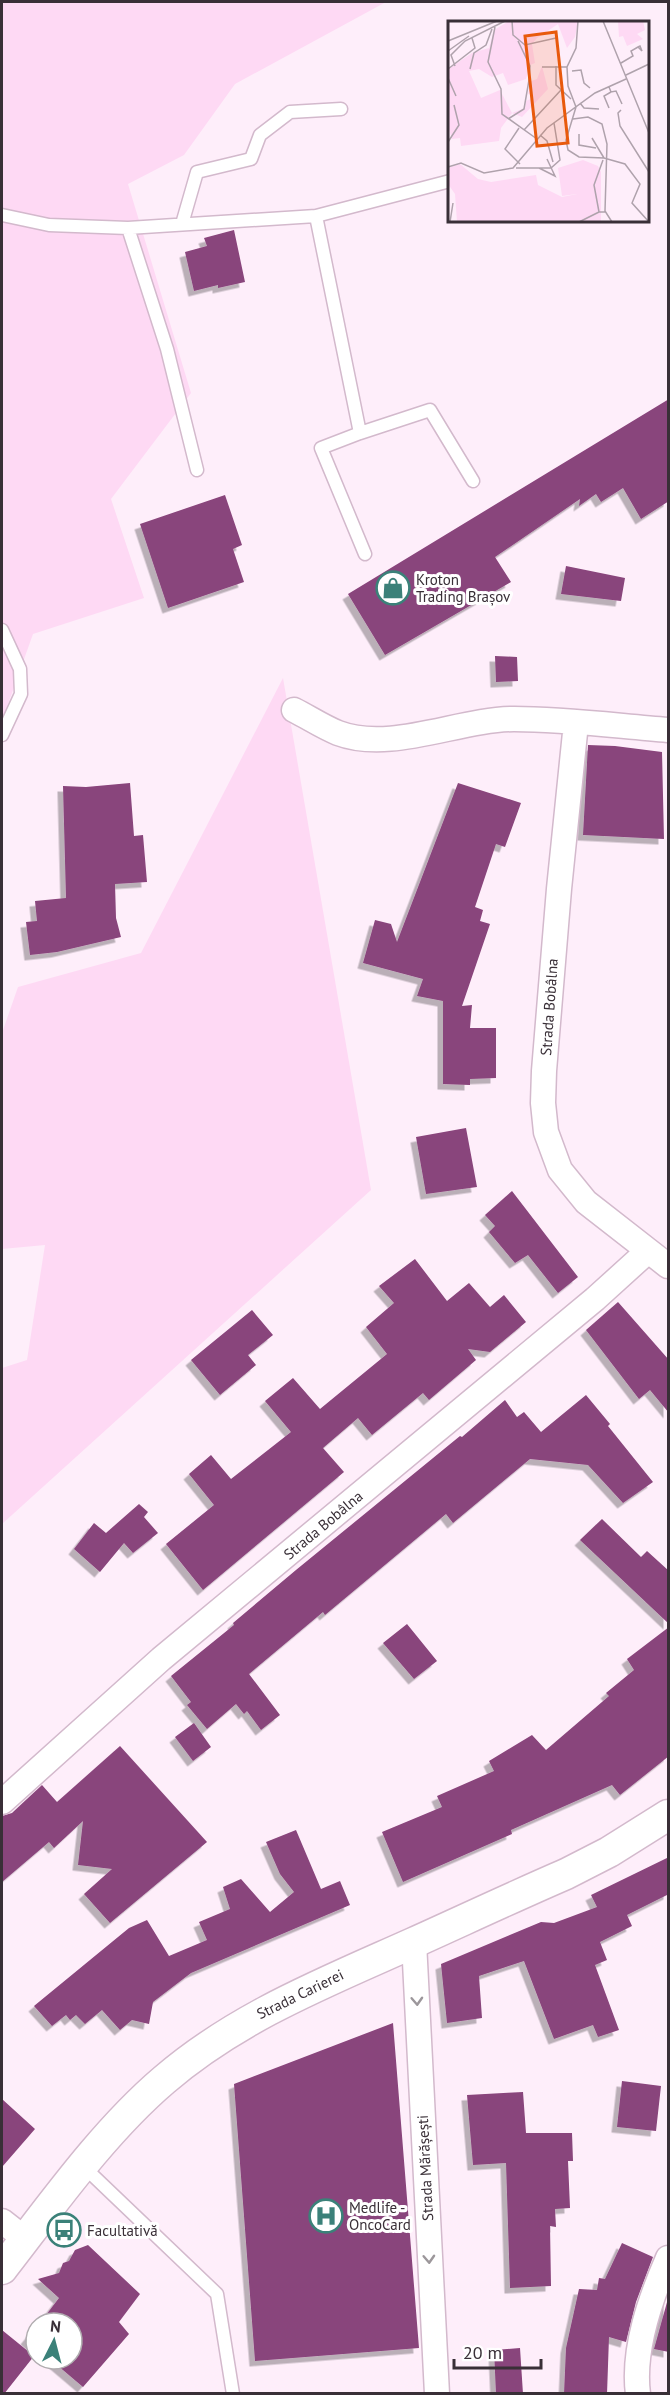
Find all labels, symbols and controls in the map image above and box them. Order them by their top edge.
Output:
inset map [448,21,649,222]
shop icon: Kroton Trading Brașov [375,570,411,606]
place label: Kroton Trading Brașov [416,570,511,606]
street label: Strada Bobâlna [536,958,562,1056]
street label: Strada Bobâlna [280,1486,366,1564]
street label: Strada Carierei [253,1965,347,2023]
one-way arrow [411,1996,424,2005]
street label: Strada Mărășești [413,2114,437,2222]
hospital icon: Medlife - OncoCard [308,2198,344,2234]
place label: Medlife - OncoCard [349,2198,411,2234]
bus stop icon: Facultativă [46,2212,82,2248]
place label: Facultativă [87,2221,158,2240]
one-way arrow [423,2254,436,2263]
north arrow [24,2311,84,2371]
text: N [49,2316,62,2337]
scale bar [454,2332,541,2370]
text: 20 m [463,2341,502,2364]

